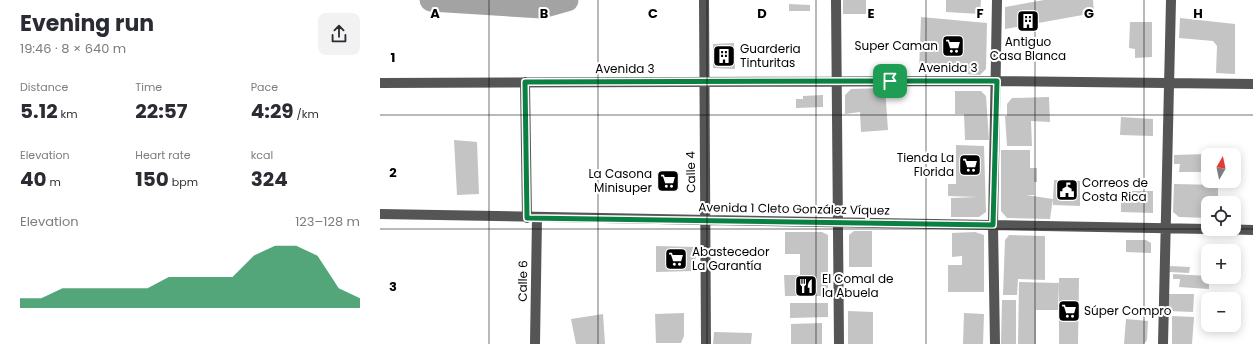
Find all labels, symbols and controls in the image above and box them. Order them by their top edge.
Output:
text: A [430,4,440,23]
text: B [540,4,549,23]
text: C [648,4,658,23]
text: D [757,4,767,23]
text: E [867,4,875,23]
text: F [976,4,984,23]
text: G [1084,4,1094,23]
text: H [1193,4,1203,23]
text: Evening run [20,8,154,39]
building icon: Antiguo Casa Blanca [1015,8,1041,34]
button: share [318,13,360,55]
supermarket icon: Super Caman [940,33,966,59]
place label: Antiguo Casa Blanca [990,33,1066,64]
place label: Super Caman [855,37,938,54]
text: 19:46 · 8 × 640 m [20,39,126,58]
place label: Guarderia Tinturitas [740,40,801,71]
building icon: Guarderia Tinturitas [711,43,737,69]
text: 1 [391,48,395,67]
street label: Avenida 3 [918,59,978,76]
street label: Avenida 3 [595,60,655,77]
pin [873,64,907,98]
icon: arrive [879,70,901,92]
text: Distance [20,79,68,95]
text: Time [135,79,162,95]
text: Pace [251,79,278,95]
text: 5.12 [20,97,58,125]
text: 22:57 [135,97,188,125]
text: 4:29 [251,97,294,125]
text: km [58,106,78,122]
text: /km [294,106,319,122]
text: Elevation [20,147,70,163]
text: Heart rate [135,147,191,163]
text: kcal [251,147,273,163]
north arrow [1201,148,1241,188]
map controls [1201,148,1241,332]
place label: Tienda La Florida [897,149,954,180]
street label: Calle 4 [682,151,699,193]
supermarket icon: Tienda La Florida [957,152,983,178]
text: 2 [389,163,397,182]
text: 40 [20,165,47,193]
text: 150 [135,165,169,193]
text: 324 [251,165,288,193]
place label: La Casona Minisuper [588,165,653,196]
supermarket icon: La Casona Minisuper [655,168,681,194]
text: m [47,174,61,190]
text: bpm [169,174,198,190]
place label: Correos de Costa Rica [1082,174,1148,205]
public building icon: Correos de Costa Rica [1054,177,1080,203]
button: locate [1201,196,1241,236]
street label: Avenida 1 Cleto González Víquez [698,198,890,219]
text: Elevation [20,212,79,231]
text: 123–128 m [295,212,360,231]
place label: Abastecedor La Garantía [692,243,770,274]
button: + [1201,244,1241,284]
supermarket icon: Abastecedor La Garantía [663,246,689,272]
street label: Calle 6 [514,260,531,302]
place label: El Comal de la Abuela [822,270,893,301]
restaurant icon: El Comal de la Abuela [793,273,819,299]
text: 3 [389,277,397,296]
button: − [1201,292,1241,332]
supermarket icon: Súper Compro [1056,298,1082,324]
place label: Súper Compro [1084,302,1172,319]

